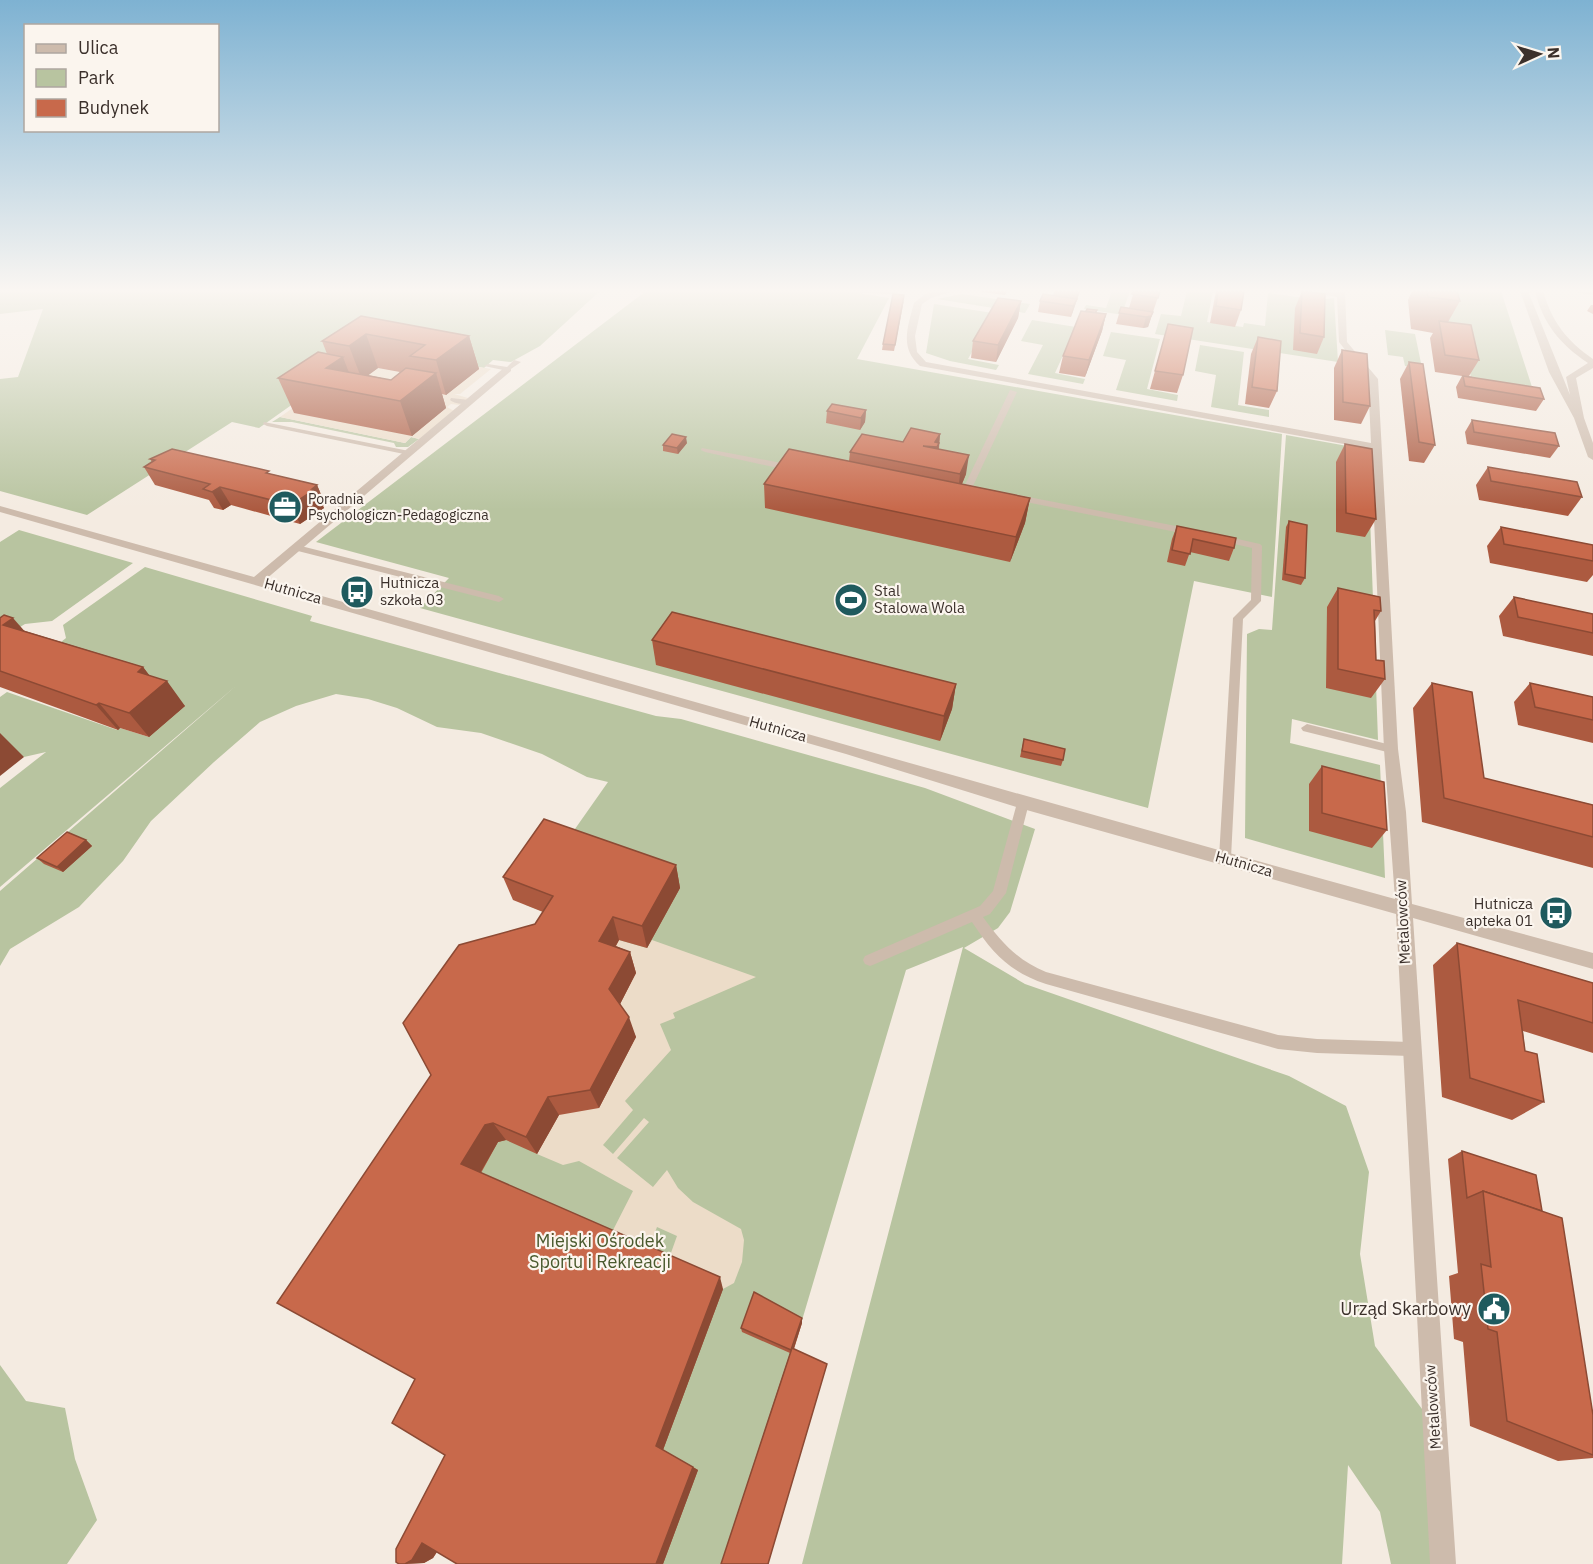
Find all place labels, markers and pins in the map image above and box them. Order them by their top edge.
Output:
office icon: Poradnia Psychologiczn-Pedagogiczna [267,489,303,525]
place label: Poradnia Psychologiczn-Pedagogiczna [308,490,489,524]
place label: Hutnicza szkoła 03 [380,573,444,609]
bus stop icon: Hutnicza szkoła 03 [339,574,375,610]
place label: Stal Stalowa Wola [874,581,965,617]
sports icon: Stal Stalowa Wola [833,582,869,618]
place label: Hutnicza apteka 01 [1466,894,1533,930]
bus stop icon: Hutnicza apteka 01 [1538,895,1574,931]
public building icon: Urząd Skarbowy [1476,1291,1512,1327]
place label: Urząd Skarbowy [1340,1297,1471,1320]

